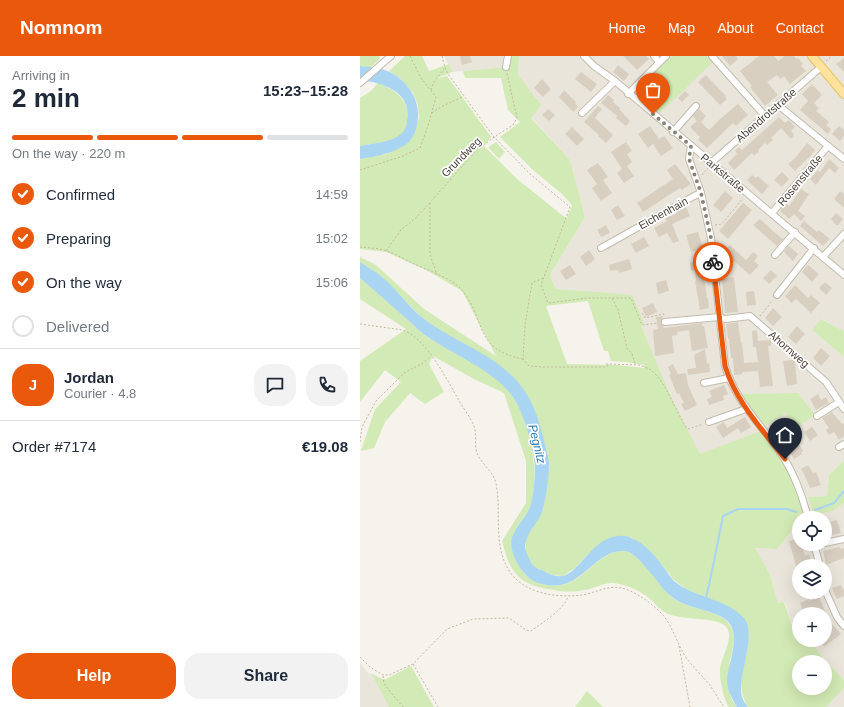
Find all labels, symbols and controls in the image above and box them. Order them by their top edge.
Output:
text: Nomnom [20,17,102,38]
text: Home [609,20,646,36]
text: Map [668,20,695,36]
text: About [717,20,754,36]
text: Contact [776,20,824,36]
text: Arriving in [12,68,70,83]
pin [636,73,670,114]
icon: bag [642,79,664,101]
text: 15:23–15:28 [263,82,348,99]
text: 2 min [12,83,80,113]
street label: Abendrotstraße [733,86,799,144]
street label: Grundweg [439,135,483,179]
text: On the way · 220 m [12,146,125,161]
street label: Parkstraße [699,151,747,195]
street label: Rosenstraße [775,152,825,208]
icon: check [12,183,34,205]
text: Confirmed [46,186,115,203]
text: 14:59 [315,187,348,202]
street label: Eichenhain [636,195,690,231]
icon: check [12,227,34,249]
text: Preparing [46,230,111,247]
text: 15:02 [315,231,348,246]
courier [693,242,733,282]
icon: bike [702,251,724,273]
icon: check [12,271,34,293]
text: On the way [46,274,122,291]
text: 15:06 [315,275,348,290]
text: Delivered [46,318,109,335]
street label: Ahornweg [766,328,812,370]
button: chat [254,364,296,406]
button: phone [306,364,348,406]
text: Jordan [64,369,114,386]
text: J [29,376,37,393]
text: Courier · 4.8 [64,386,136,401]
pin [768,418,802,459]
water label: Pegnitz [525,423,549,465]
icon: home [774,424,796,446]
text: Order #7174 [12,438,96,455]
text: €19.08 [302,438,348,455]
map controls [792,511,832,695]
button: locate [792,511,832,551]
button: layers [792,559,832,599]
button: + [792,607,832,647]
button: Help [12,653,176,699]
button: Share [184,653,348,699]
button: − [792,655,832,695]

